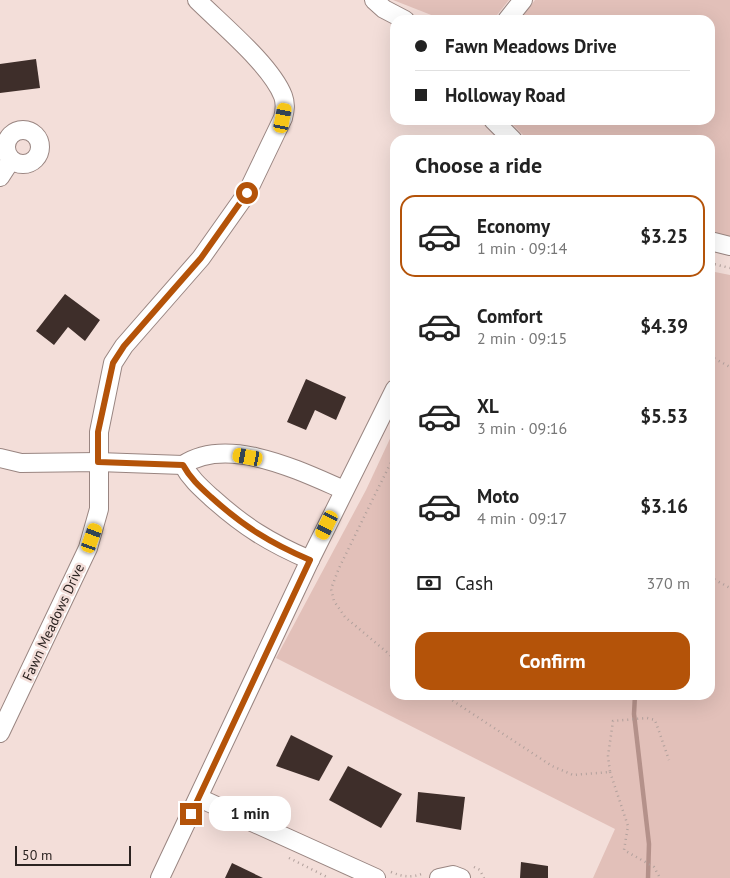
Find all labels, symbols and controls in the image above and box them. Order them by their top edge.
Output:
text: Fawn Meadows Drive [445,34,617,58]
text: Holloway Road [445,83,566,107]
car [272,102,293,134]
text: Choose a ride [415,151,542,179]
route start [236,182,258,204]
icon: car [417,214,462,259]
text: Economy [477,214,550,238]
text: $3.25 [640,224,688,248]
text: 1 min · 09:14 [477,238,567,258]
icon: car [417,304,462,349]
text: Comfort [477,304,543,328]
text: $4.39 [640,314,688,338]
text: 2 min · 09:15 [477,328,567,348]
icon: car [417,394,462,439]
text: XL [477,394,499,418]
text: $5.53 [640,404,688,428]
text: 3 min · 09:16 [477,418,567,438]
car [231,447,264,467]
icon: car [417,484,462,529]
text: Moto [477,484,519,508]
text: $3.16 [640,494,688,518]
car [313,508,340,542]
text: 4 min · 09:17 [477,508,567,528]
car [79,521,104,555]
street label: Fawn Meadows Drive [18,561,88,683]
icon: cash [415,569,443,597]
text: Cash [455,571,493,595]
text: 370 m [647,573,690,593]
button: Confirm [415,632,690,690]
callout: 1 min [208,796,291,832]
route end [180,803,202,825]
text: 1 min [230,803,270,823]
scale bar [15,843,131,866]
text: 50 m [22,846,52,864]

